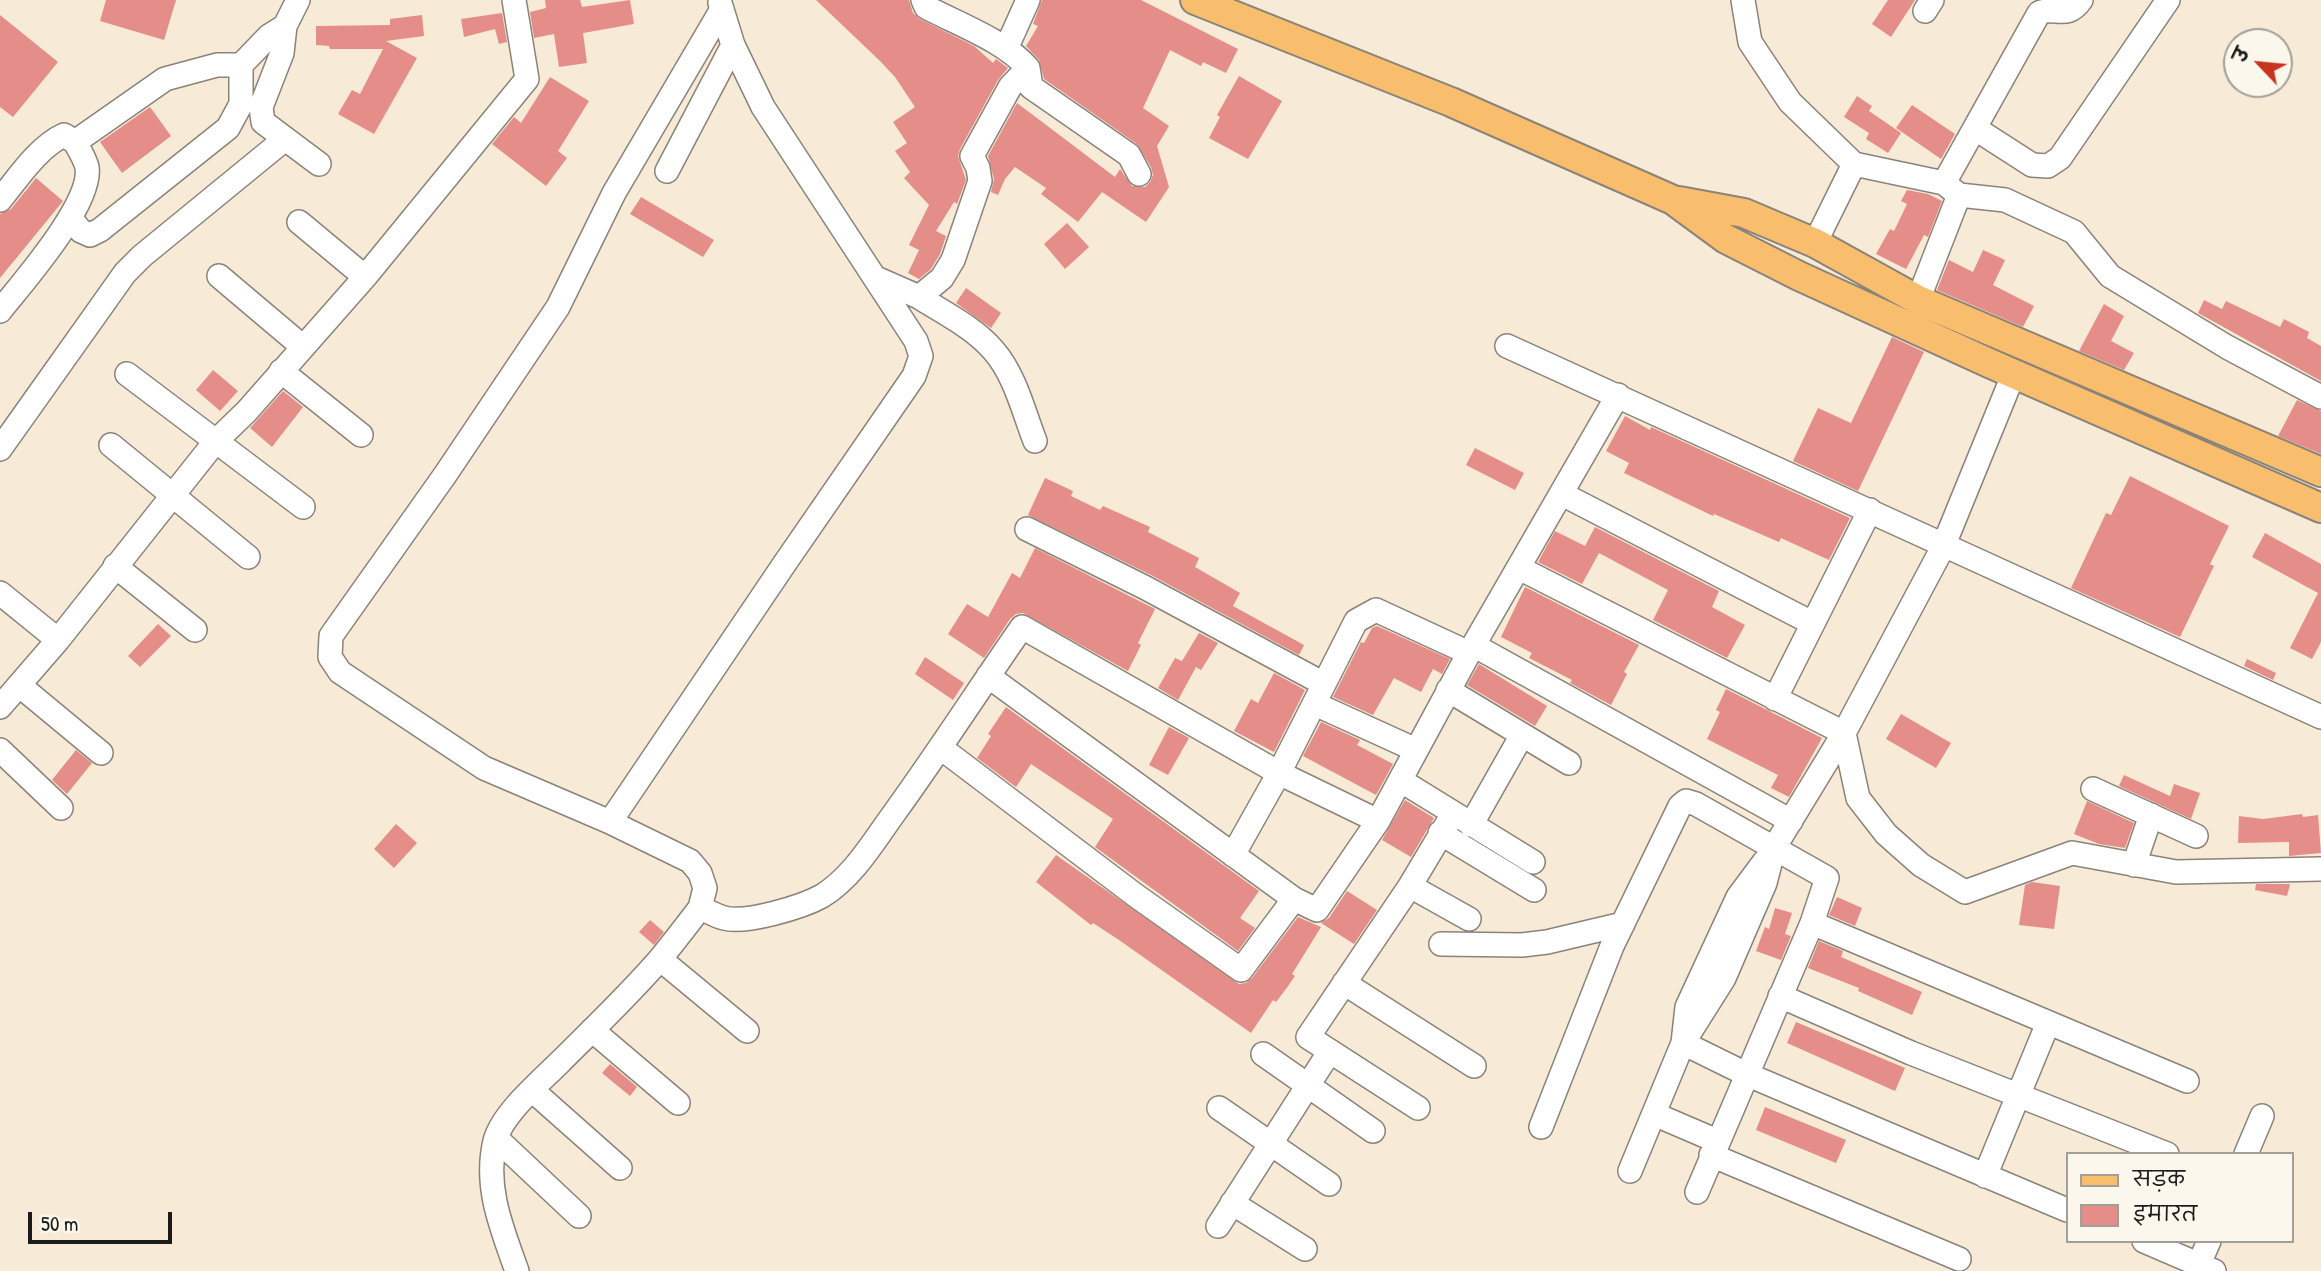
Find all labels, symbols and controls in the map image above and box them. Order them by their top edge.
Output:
north arrow [2223,28,2293,98]
text: उ [2226,43,2255,66]
legend [2066,1152,2293,1243]
text: सड़क [2133,1164,2185,1193]
scale bar [32,1198,175,1242]
text: इमारत [2133,1199,2197,1228]
text: 50 m [41,1209,78,1238]

